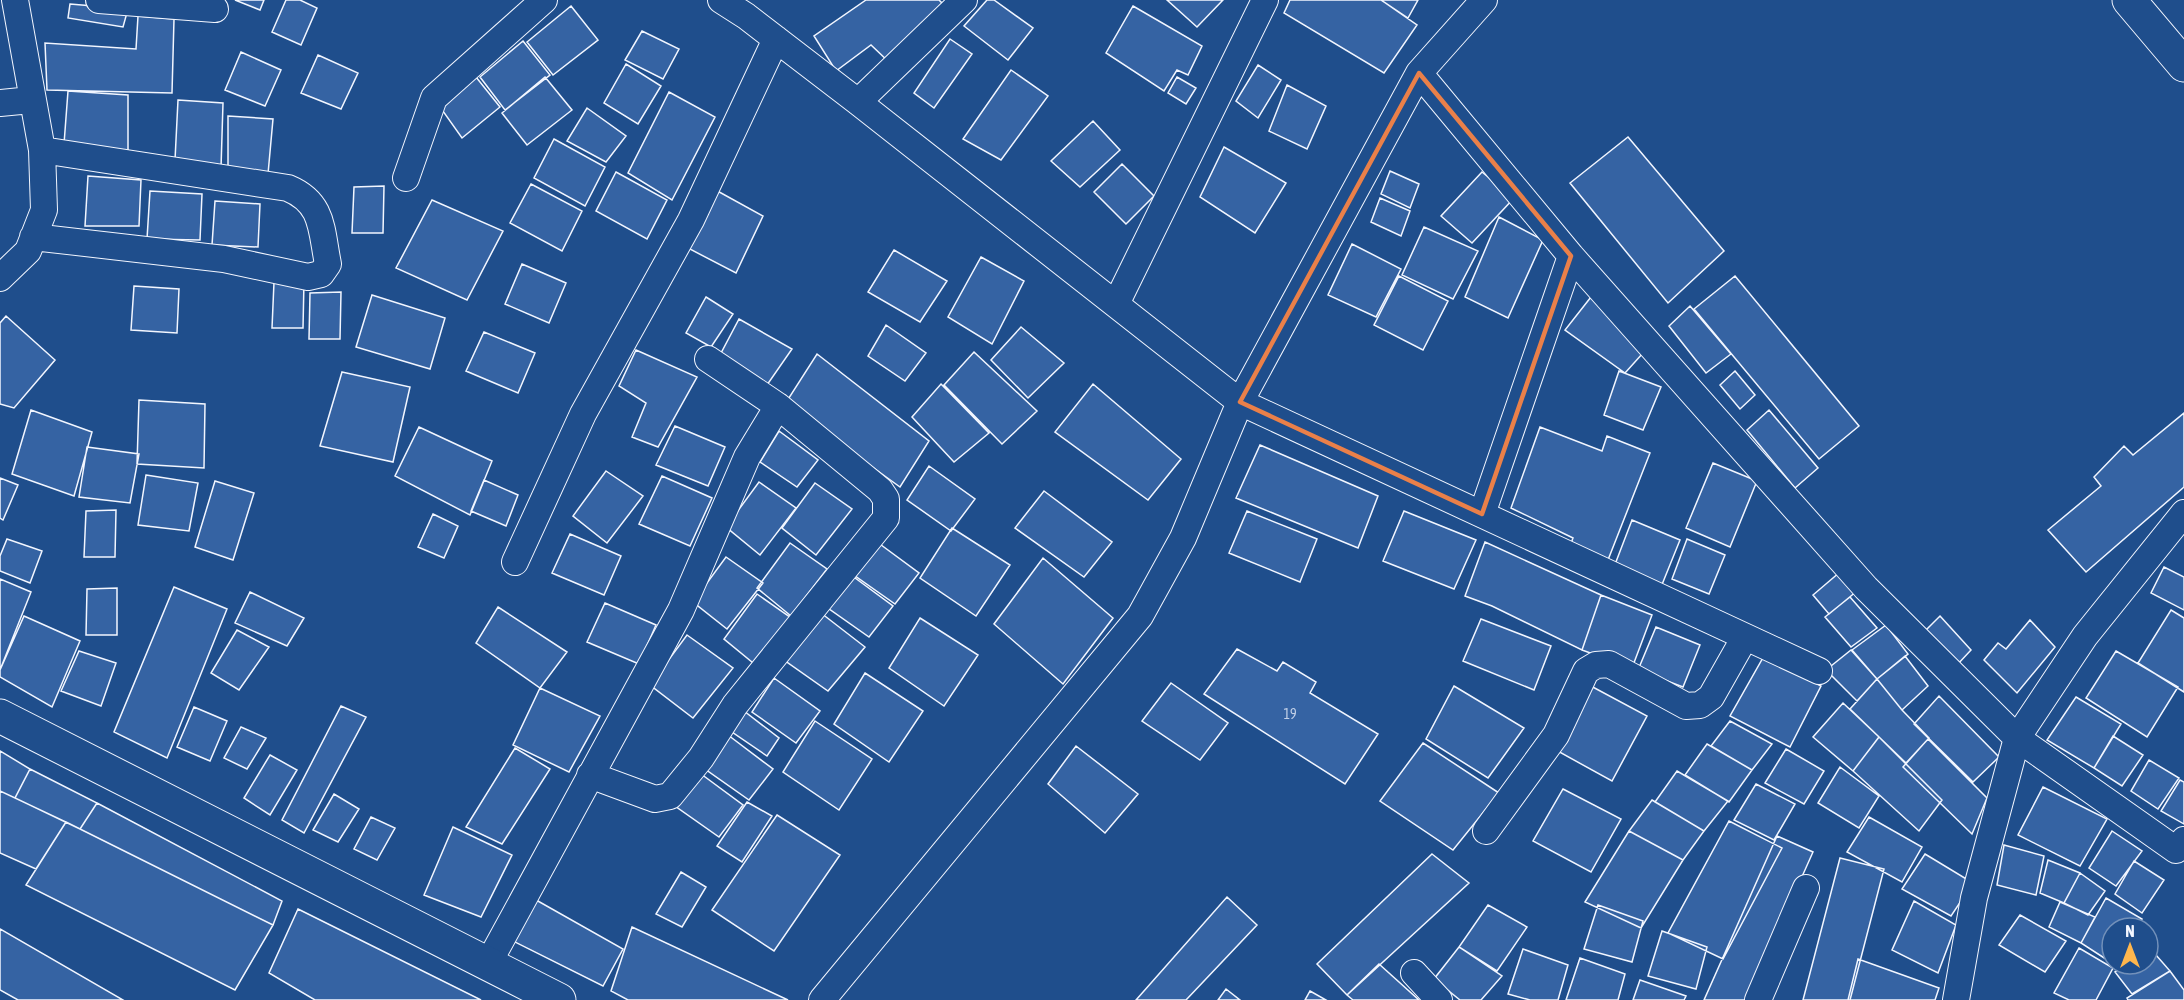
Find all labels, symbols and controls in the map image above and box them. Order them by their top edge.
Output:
house number: 19 [1283,706,1297,722]
north arrow [2100,916,2160,976]
text: N [2125,922,2135,940]

